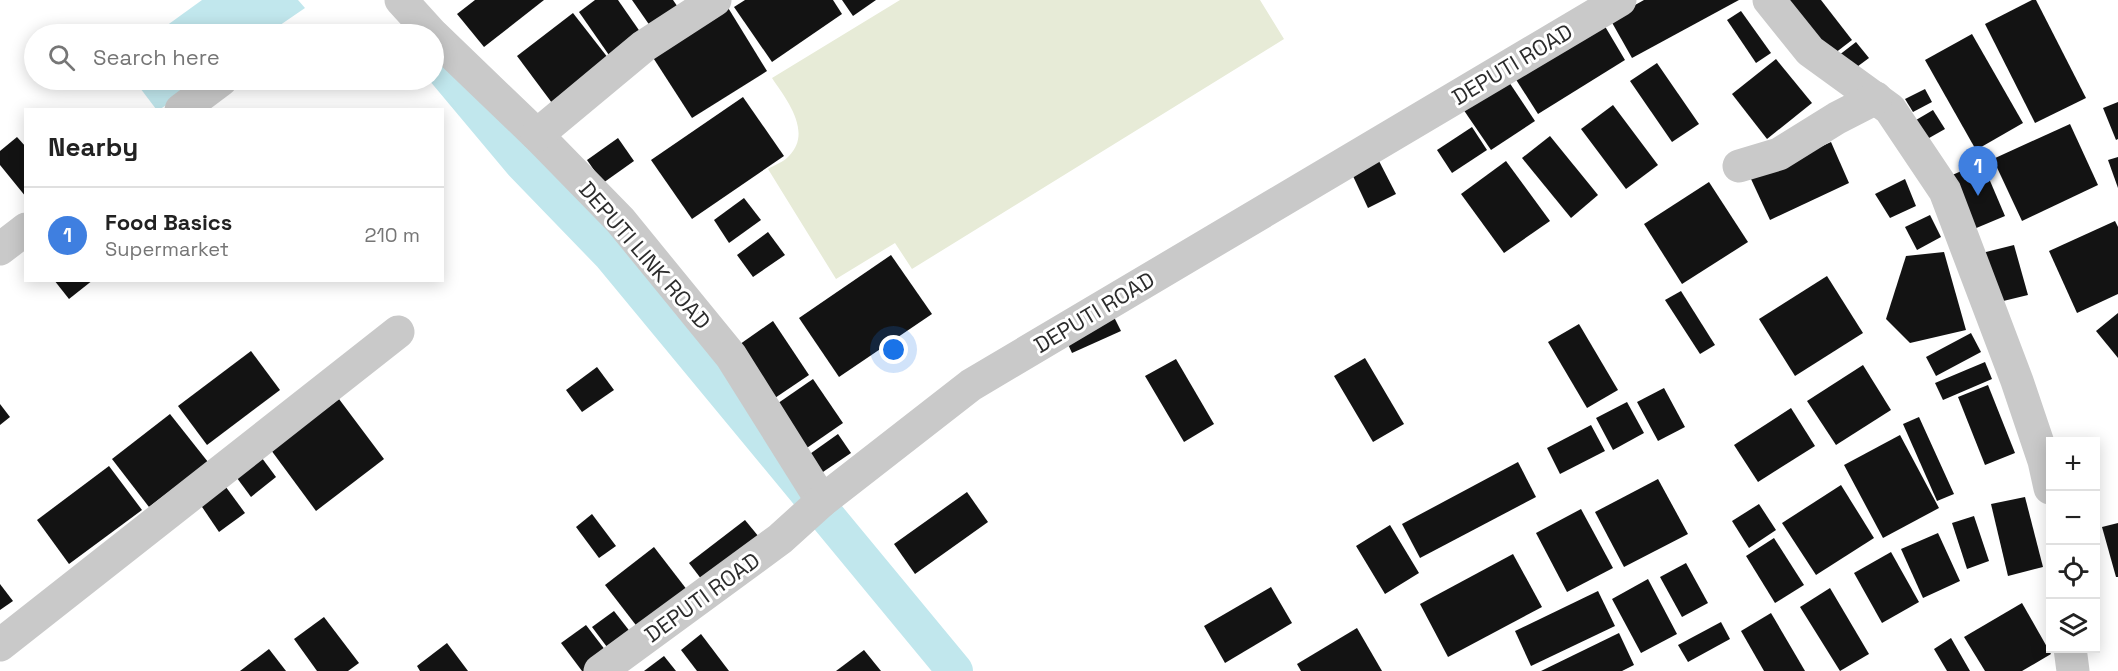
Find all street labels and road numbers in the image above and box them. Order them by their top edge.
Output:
street label: DEPUTI ROAD [1447,17,1577,111]
street label: DEPUTI LINK ROAD [573,175,717,335]
street label: DEPUTI ROAD [1029,265,1159,359]
street label: DEPUTI ROAD [639,546,765,648]

